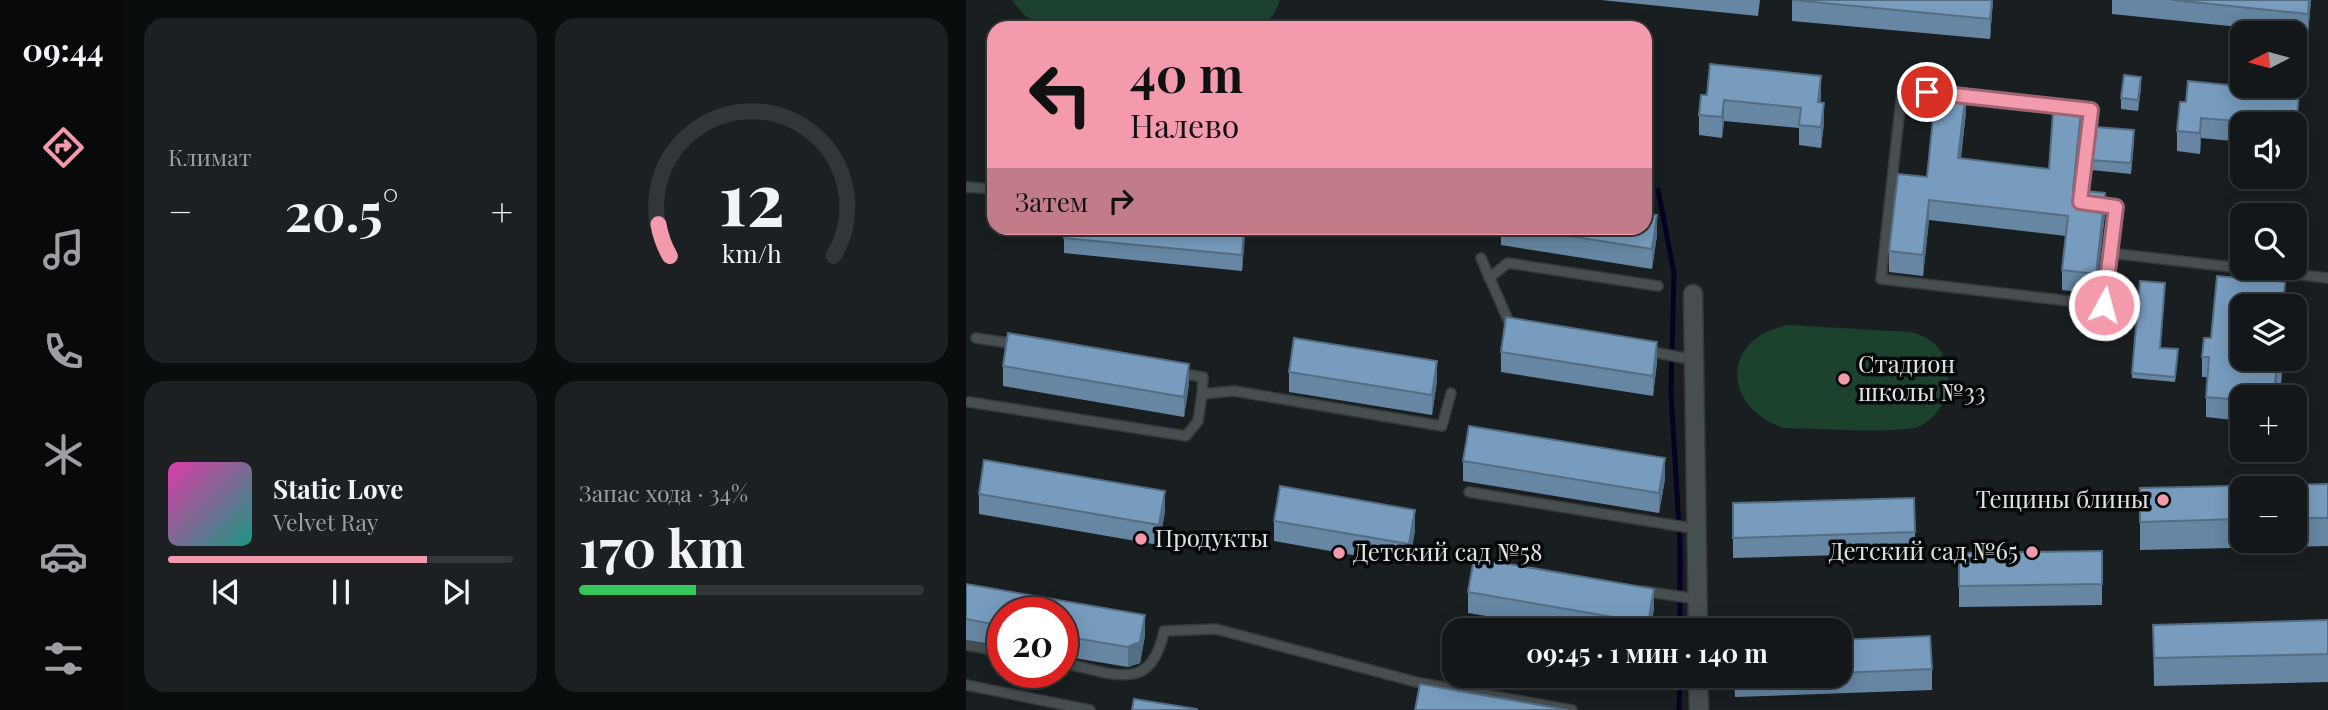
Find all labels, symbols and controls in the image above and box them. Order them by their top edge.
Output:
north arrow [2230,21,2306,98]
map controls [2230,21,2307,553]
text: 09:44 [22,27,104,70]
text: 40 m [1130,40,1243,105]
icon: left [1015,49,1106,140]
pin [1897,62,1957,122]
icon: arrive [1908,73,1946,111]
text: Налево [1130,103,1239,146]
button: sound [2230,112,2307,189]
icon: directions [39,123,88,172]
text: Климат [168,141,251,172]
text: 12 [719,148,784,245]
text: 20.5° [285,176,399,245]
icon: right [1102,182,1140,220]
text: Затем [1015,184,1088,219]
text: − [168,185,193,236]
text: + [491,185,513,236]
button: search [2230,203,2307,280]
icon: music [39,225,88,274]
text: km/h [722,236,782,269]
position arrow [2067,268,2141,342]
button: layers [2230,294,2307,371]
icon: phone [39,327,88,376]
place label: Стадион школы №33 [1858,347,1986,407]
marker: Стадион школы №33 [1836,371,1852,387]
button: + [2230,385,2307,462]
icon: climate [39,430,88,479]
text: Static Love [273,471,403,506]
button: − [2230,476,2307,553]
text: Запас хода · 34% [579,477,748,508]
place label: Тещины блины [1976,482,2149,514]
marker: Тещины блины [2155,492,2171,508]
text: Velvet Ray [273,506,378,537]
text: 170 km [579,512,745,581]
place label: Продукты [1155,521,1268,553]
marker: Продукты [1133,531,1149,547]
icon: car [39,532,88,581]
place label: Детский сад №65 [1829,534,2018,566]
place label: Детский сад №58 [1353,535,1542,567]
marker: Детский сад №65 [2024,544,2040,560]
marker: Детский сад №58 [1331,545,1347,561]
icon: previous [207,573,245,611]
icon: pause [322,573,360,611]
icon: next [437,573,475,611]
speed limit sign: 20 [987,597,1078,688]
icon: filters [39,634,88,683]
text: 09:45 · 1 мин · 140 m [1526,635,1768,670]

